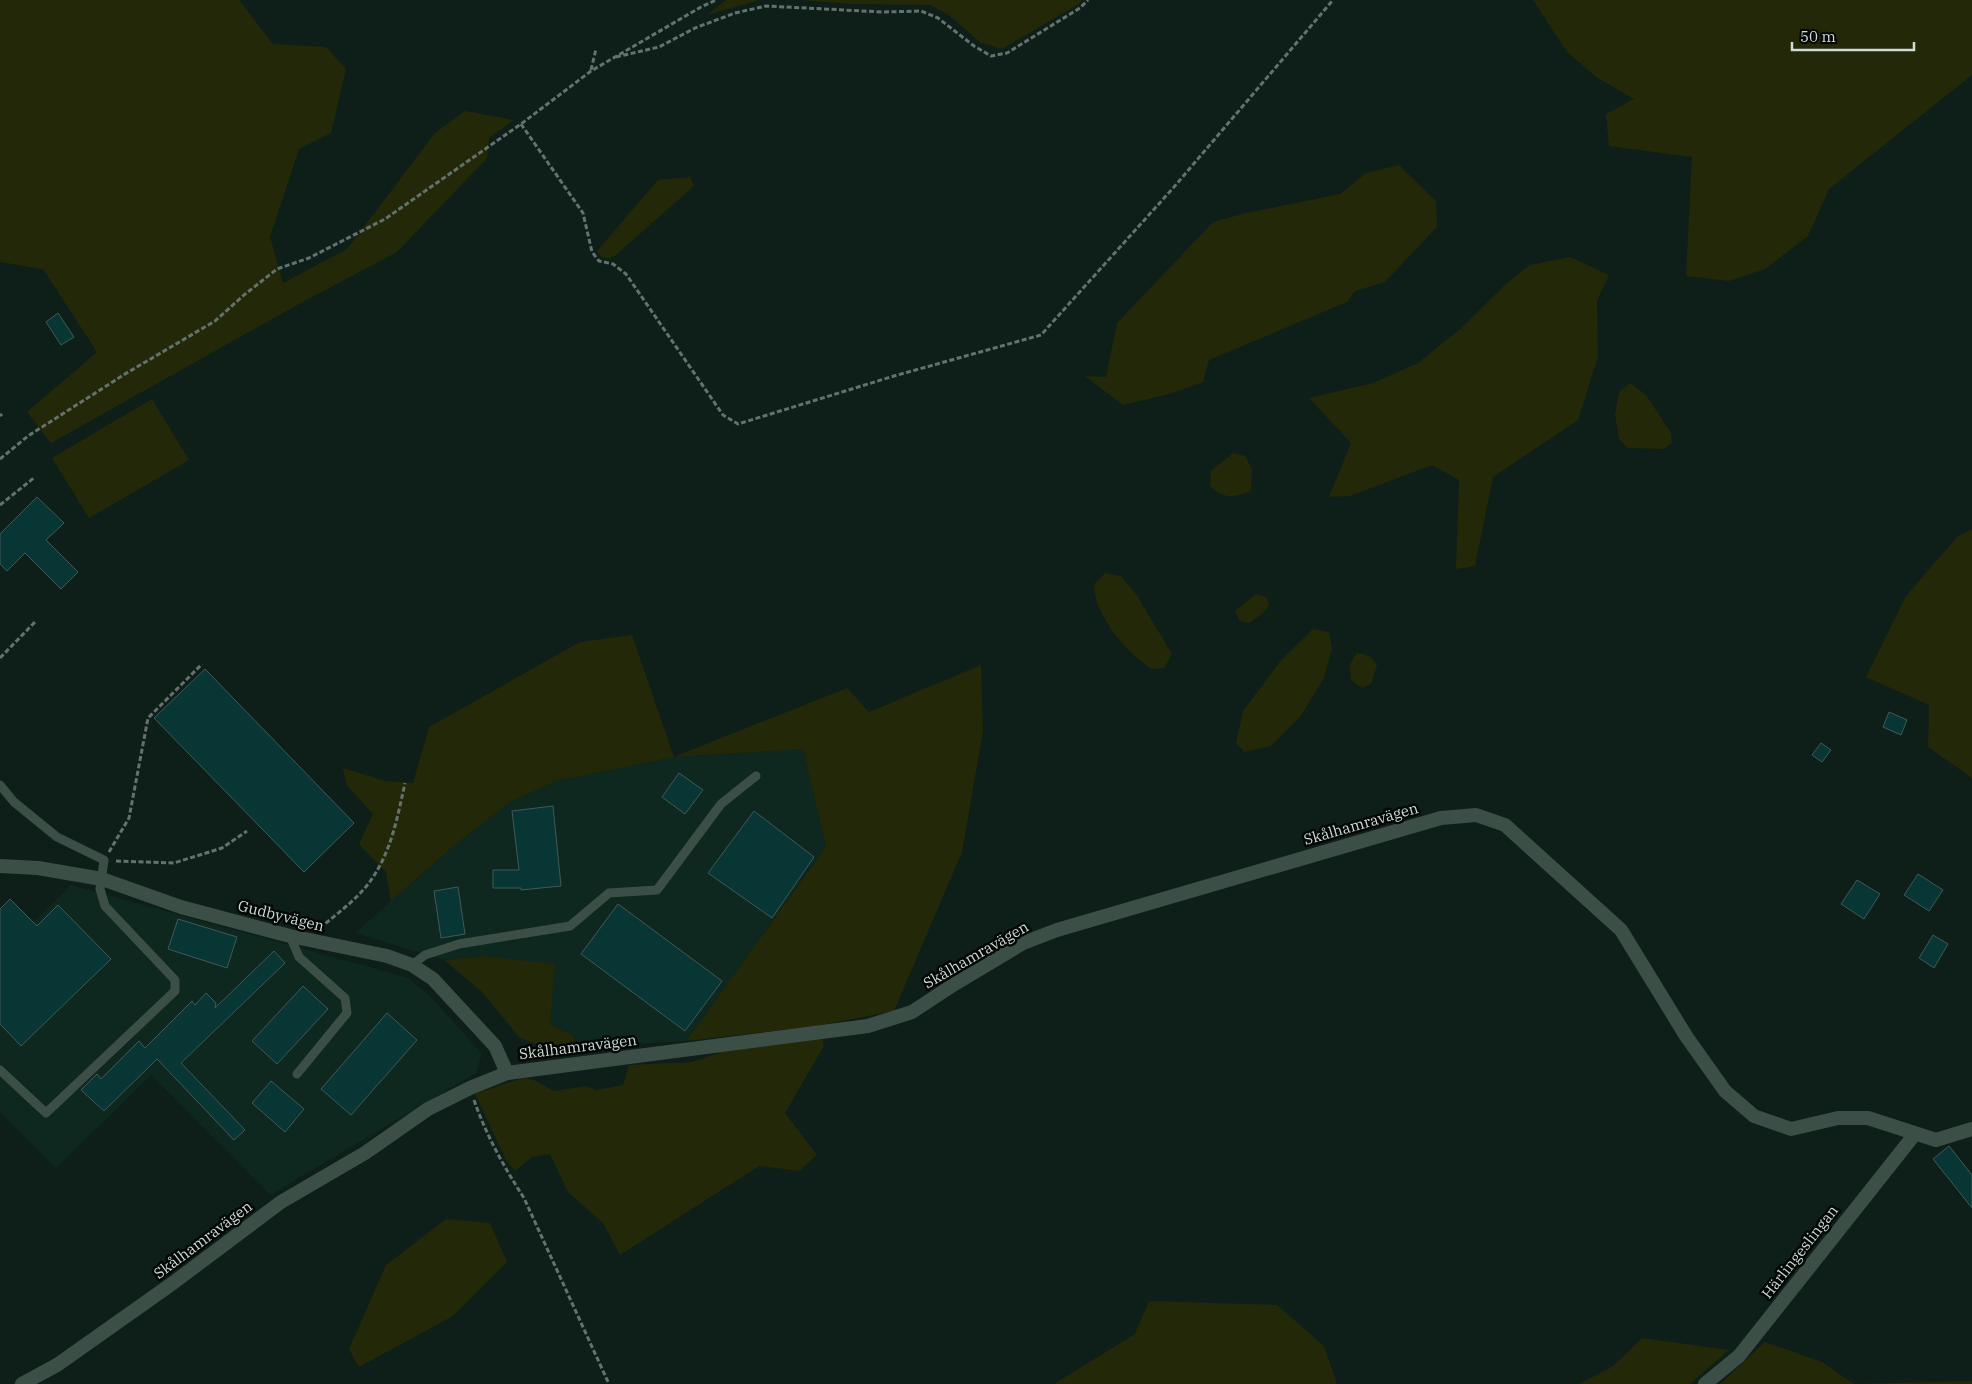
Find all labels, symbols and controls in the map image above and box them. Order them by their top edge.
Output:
scale bar [1792,20,1914,52]
text: 50 m [1800,27,1836,46]
street label: Skålhamravägen [1301,798,1421,849]
street label: Gudbyvägen [236,896,327,935]
street label: Skålhamravägen [920,917,1032,992]
street label: Skålhamravägen [518,1030,638,1063]
street label: Skålhamravägen [150,1196,256,1283]
street label: Härlingeslingan [1757,1201,1842,1302]

